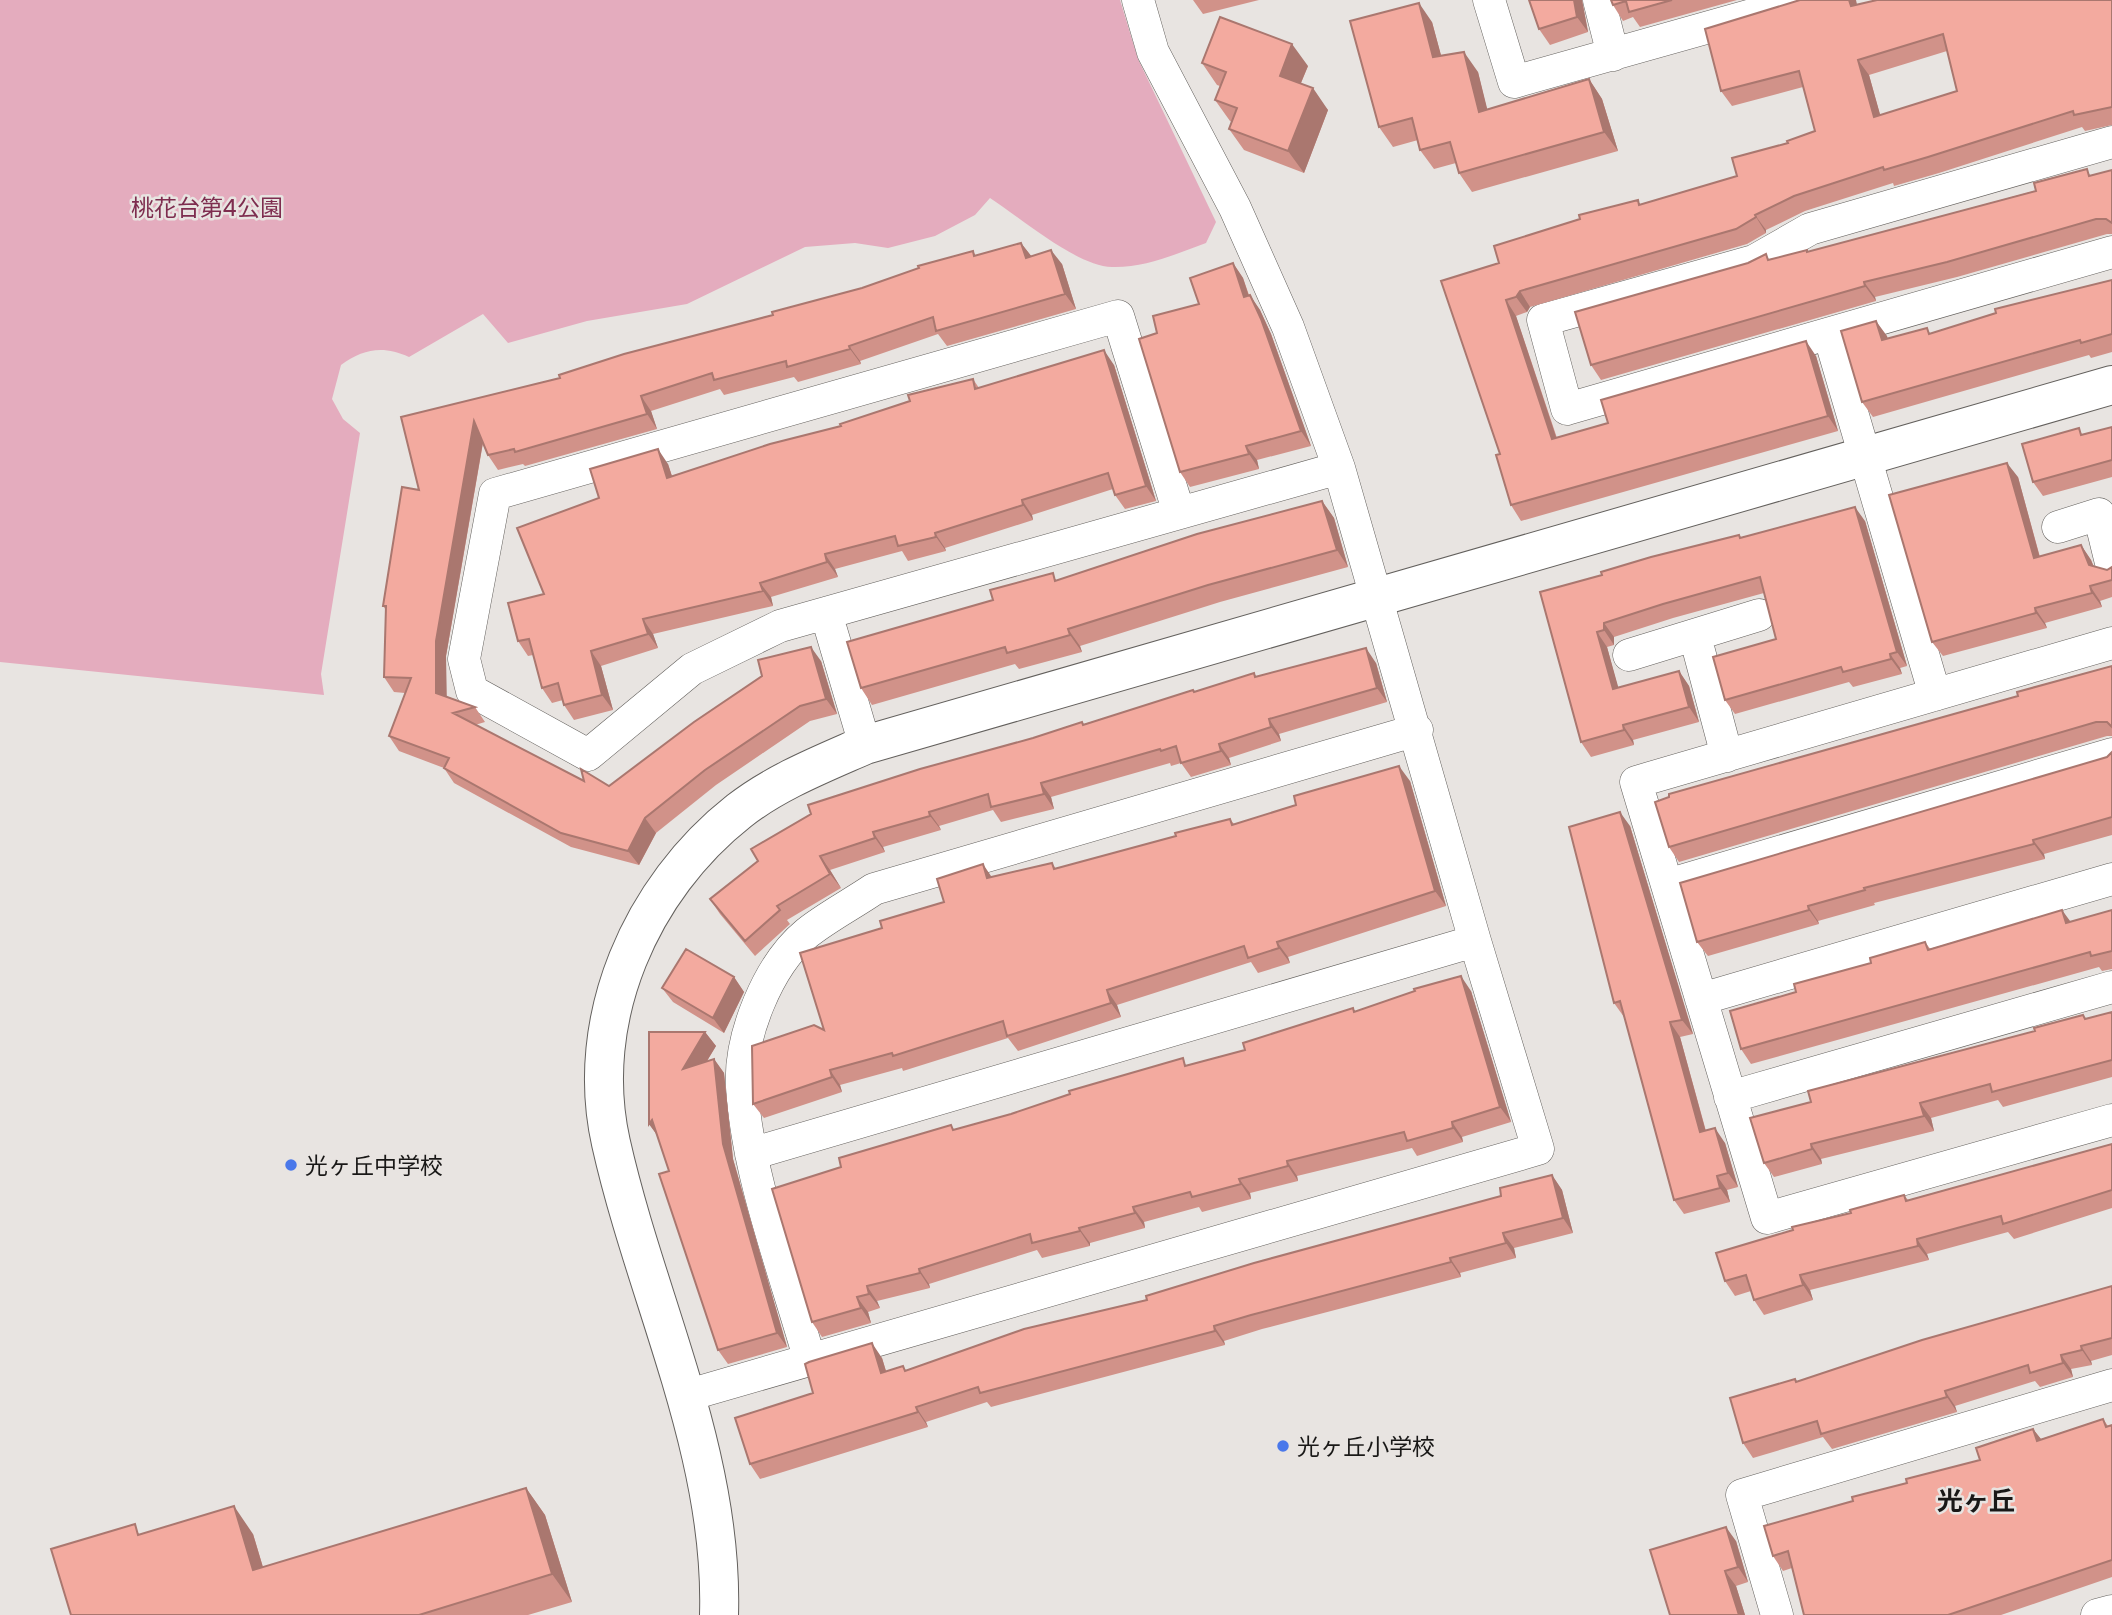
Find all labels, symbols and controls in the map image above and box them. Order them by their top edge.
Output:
park label: 桃花台第4公園 [131,193,283,221]
place label: 光ヶ丘中学校 [305,1151,443,1179]
marker: 光ヶ丘中学校 [283,1157,299,1173]
place label: 光ヶ丘小学校 [1297,1432,1435,1460]
marker: 光ヶ丘小学校 [1275,1438,1291,1454]
district label: 光ヶ丘 [1937,1485,2015,1516]

